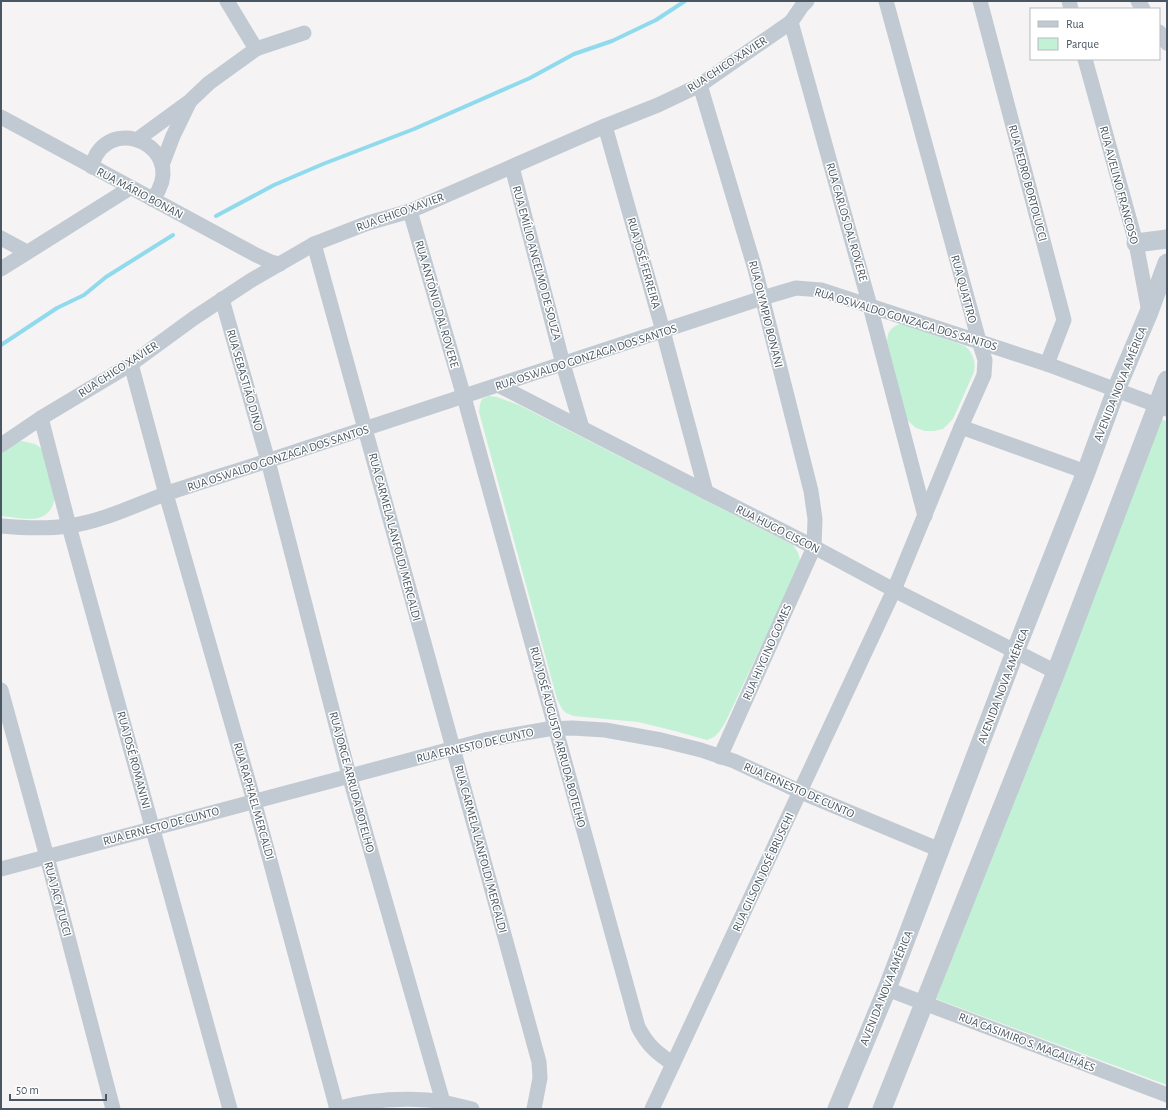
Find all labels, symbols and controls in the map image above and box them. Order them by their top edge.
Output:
legend [1030,8,1160,60]
text: Rua [1066,18,1085,30]
street label: RUA CHICO XAVIER [685,34,769,94]
text: Parque [1066,38,1099,50]
street label: RUA PEDRO BORTOLUCCI [1007,123,1049,243]
street label: RUA AVELINO FRANCOSO [1097,125,1141,246]
street label: RUA CARLOS DAL ROVERE [824,161,870,283]
street label: RUA MÁRIO BONAN [95,164,186,221]
street label: RUA EMÍLIO ANCELMO DE SOUZA [511,184,564,342]
street label: RUA CHICO XAVIER [355,190,446,233]
street label: RUA JOSÉ FERREIRA [625,216,664,310]
street label: RUA ANTÔNIO DAL ROVERE [413,239,462,369]
street label: RUA QUATTRO [948,254,979,325]
street label: RUA OLYMPIO BONANI [747,259,785,369]
street label: RUA OSWALDO GONZAGA DOS SANTOS [813,285,999,353]
street label: RUA OSWALDO GONZAGA DOS SANTOS [494,322,679,392]
street label: AVENIDA NOVA AMÉRICA [1090,324,1149,443]
street label: RUA SEBASTIÃO DINO [225,327,267,432]
street label: RUA CHICO XAVIER [76,339,160,399]
street label: RUA OSWALDO GONZAGA DOS SANTOS [186,423,371,493]
street label: RUA CARMELA LANFOLDI MERCALDI [367,452,423,622]
street label: RUA HUGO CISCON [734,503,822,555]
street label: RUA HIYGINO GOMES [740,602,794,702]
street label: AVENIDA NOVA AMÉRICA [974,626,1031,746]
street label: RUA JOSÉ AUGUSTO ARRUDA BOTELHO [528,645,589,829]
street label: RUA JOSÉ ROMANINI [115,710,154,810]
street label: RUA JORGE ARRUDA BOTELHO [327,710,377,854]
street label: RUA ERNESTO DE CUNTO [415,726,535,764]
street label: RUA RAPHAEL MERCALDI [232,741,276,861]
street label: RUA ERNESTO DE CUNTO [742,760,857,820]
street label: RUA CARMELA LANFOLDI MERCALDI [453,764,509,934]
street label: RUA ERNESTO DE CUNTO [102,805,221,847]
street label: RUA GILSON JOSÉ BRUSCHI [729,810,796,933]
street label: RUA JACY TUCCI [42,860,74,938]
street label: AVENIDA NOVA AMÉRICA [856,928,915,1047]
street label: RUA CASIMIRO S. MAGALHÃES [957,1009,1098,1074]
scale bar [10,1076,106,1102]
text: 50 m [16,1084,39,1096]

